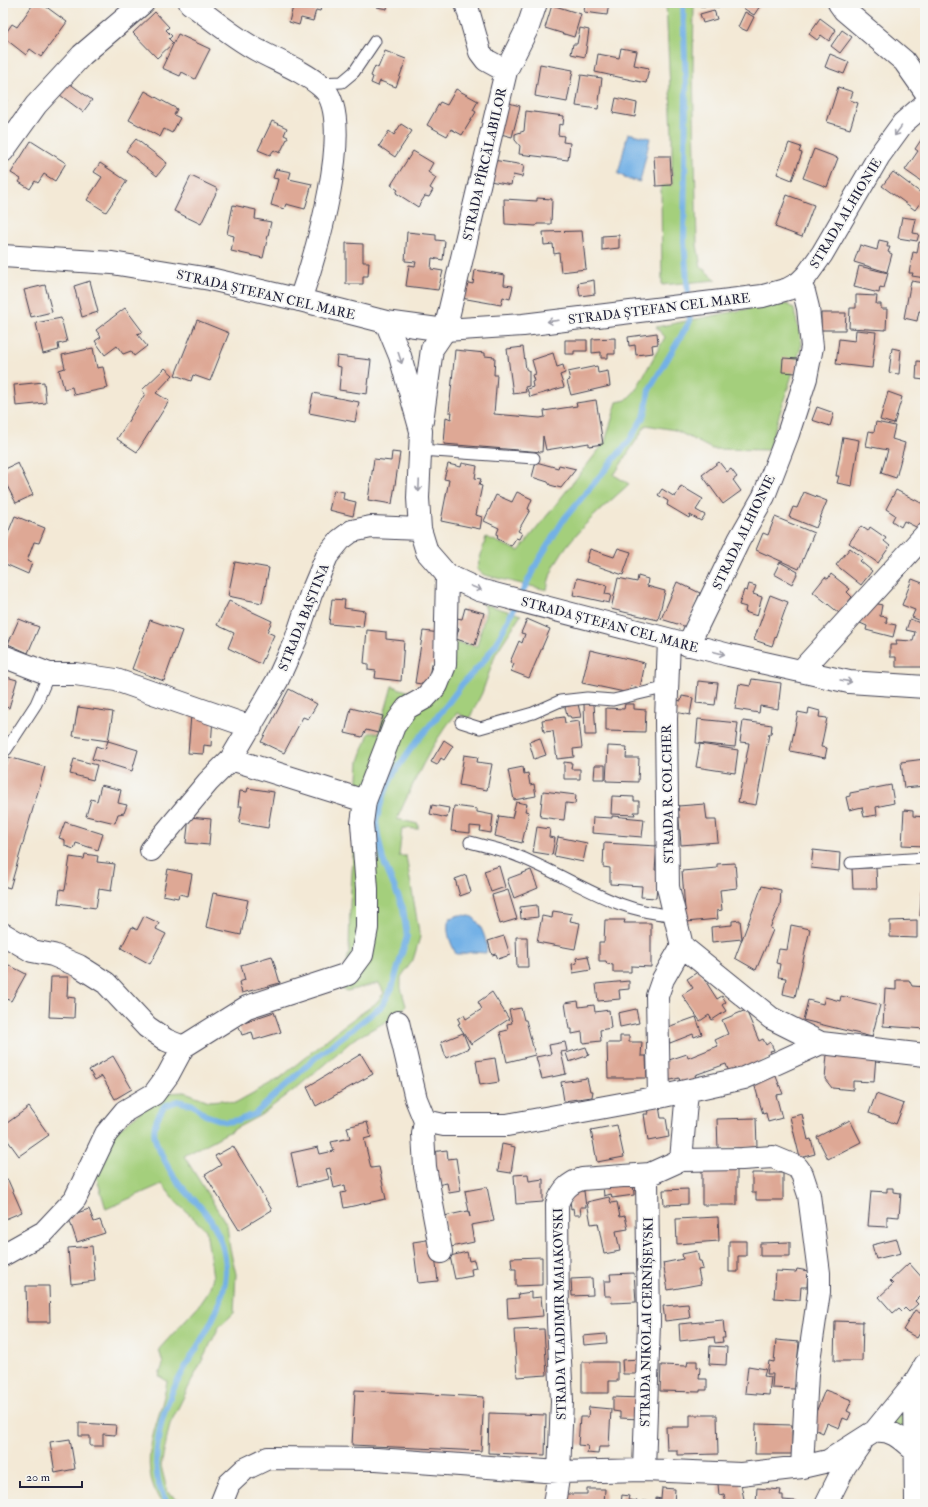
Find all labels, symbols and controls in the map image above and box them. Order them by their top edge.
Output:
street label: STRADA PÎRCĂLABILOR [459,85,511,242]
one-way arrow [893,125,902,136]
street label: STRADA ALHIONIE [807,155,885,272]
street label: STRADA ȘTEFAN CEL MARE [175,267,357,323]
street label: STRADA ȘTEFAN CEL MARE [567,290,751,328]
one-way arrow [547,317,560,325]
one-way arrow [397,352,405,364]
street label: STRADA ALHIONIE [709,472,779,593]
one-way arrow [415,479,423,492]
street label: STRADA BAȘTINA [275,561,333,673]
one-way arrow [470,585,482,593]
street label: STRADA ȘTEFAN CEL MARE [519,594,700,656]
one-way arrow [713,649,726,657]
one-way arrow [840,677,853,685]
street label: STRADA R. COLCHER [659,724,677,864]
street label: STRADA VLADIMIR MAIAKOVSKI [550,1208,570,1420]
street label: STRADA NIKOLAI CERNÎȘEVSKI [636,1217,657,1427]
scale bar [20,1463,82,1489]
text: 20 m [26,1470,51,1485]

